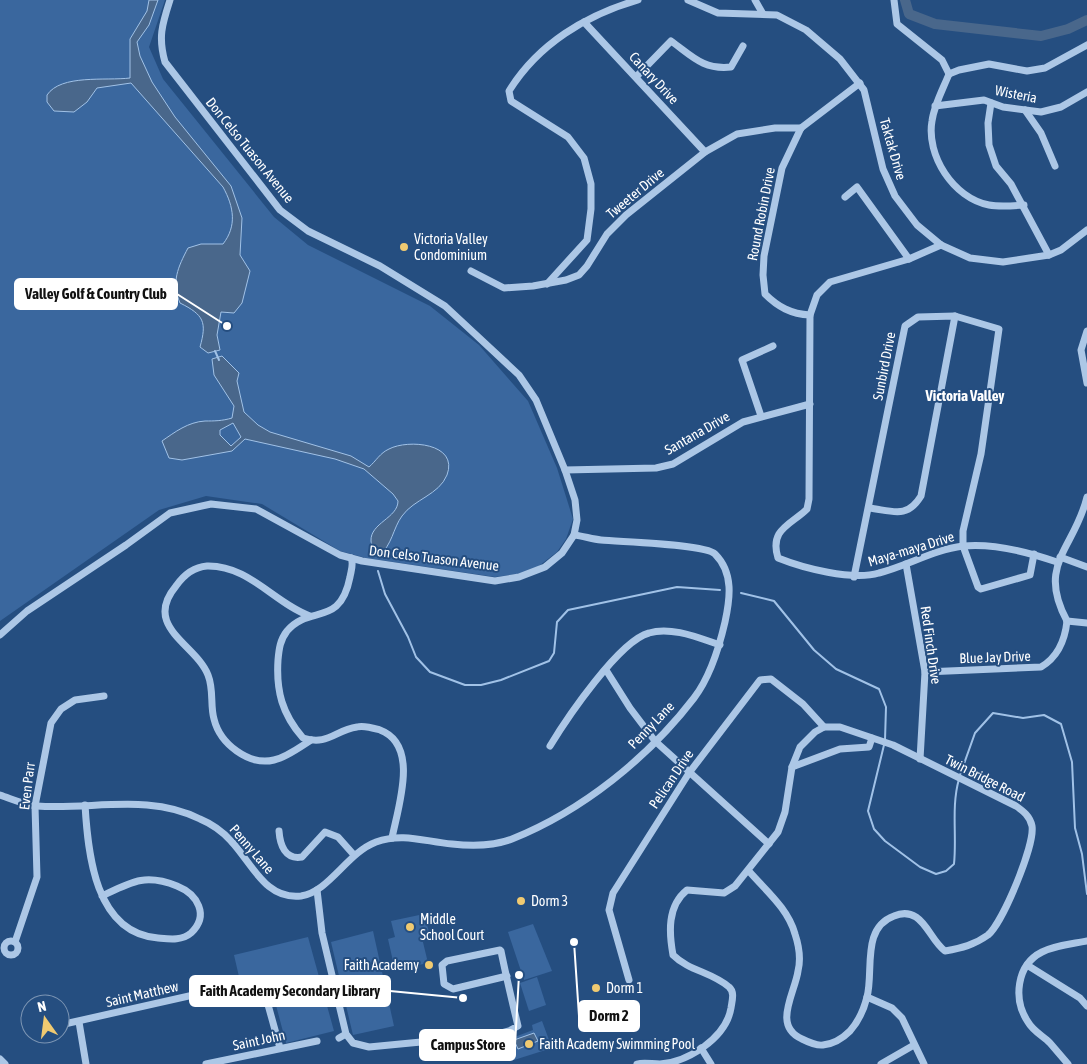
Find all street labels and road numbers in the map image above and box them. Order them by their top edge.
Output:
street label: Canary Drive [626,49,682,107]
street label: Wisteria [994,82,1038,106]
street label: Don Celso Tuason Avenue [203,94,297,206]
street label: Taktak Drive [877,116,909,182]
street label: Tweeter Drive [603,164,667,222]
street label: Round Robin Drive [744,166,778,262]
street label: Sunbird Drive [870,331,898,401]
street label: Santana Drive [662,408,732,458]
street label: Maya-maya Drive [866,528,956,570]
street label: Don Celso Tuason Avenue [368,542,500,574]
street label: Red Finch Drive [918,605,944,685]
street label: Blue Jay Drive [959,648,1031,666]
street label: Penny Lane [625,698,677,752]
street label: Pelican Drive [645,747,697,811]
street label: Twin Bridge Road [943,751,1027,805]
street label: Even Parr [16,760,38,811]
street label: Penny Lane [226,821,278,877]
street label: Saint Matthew [104,978,180,1010]
street label: Saint John [231,1027,287,1053]

